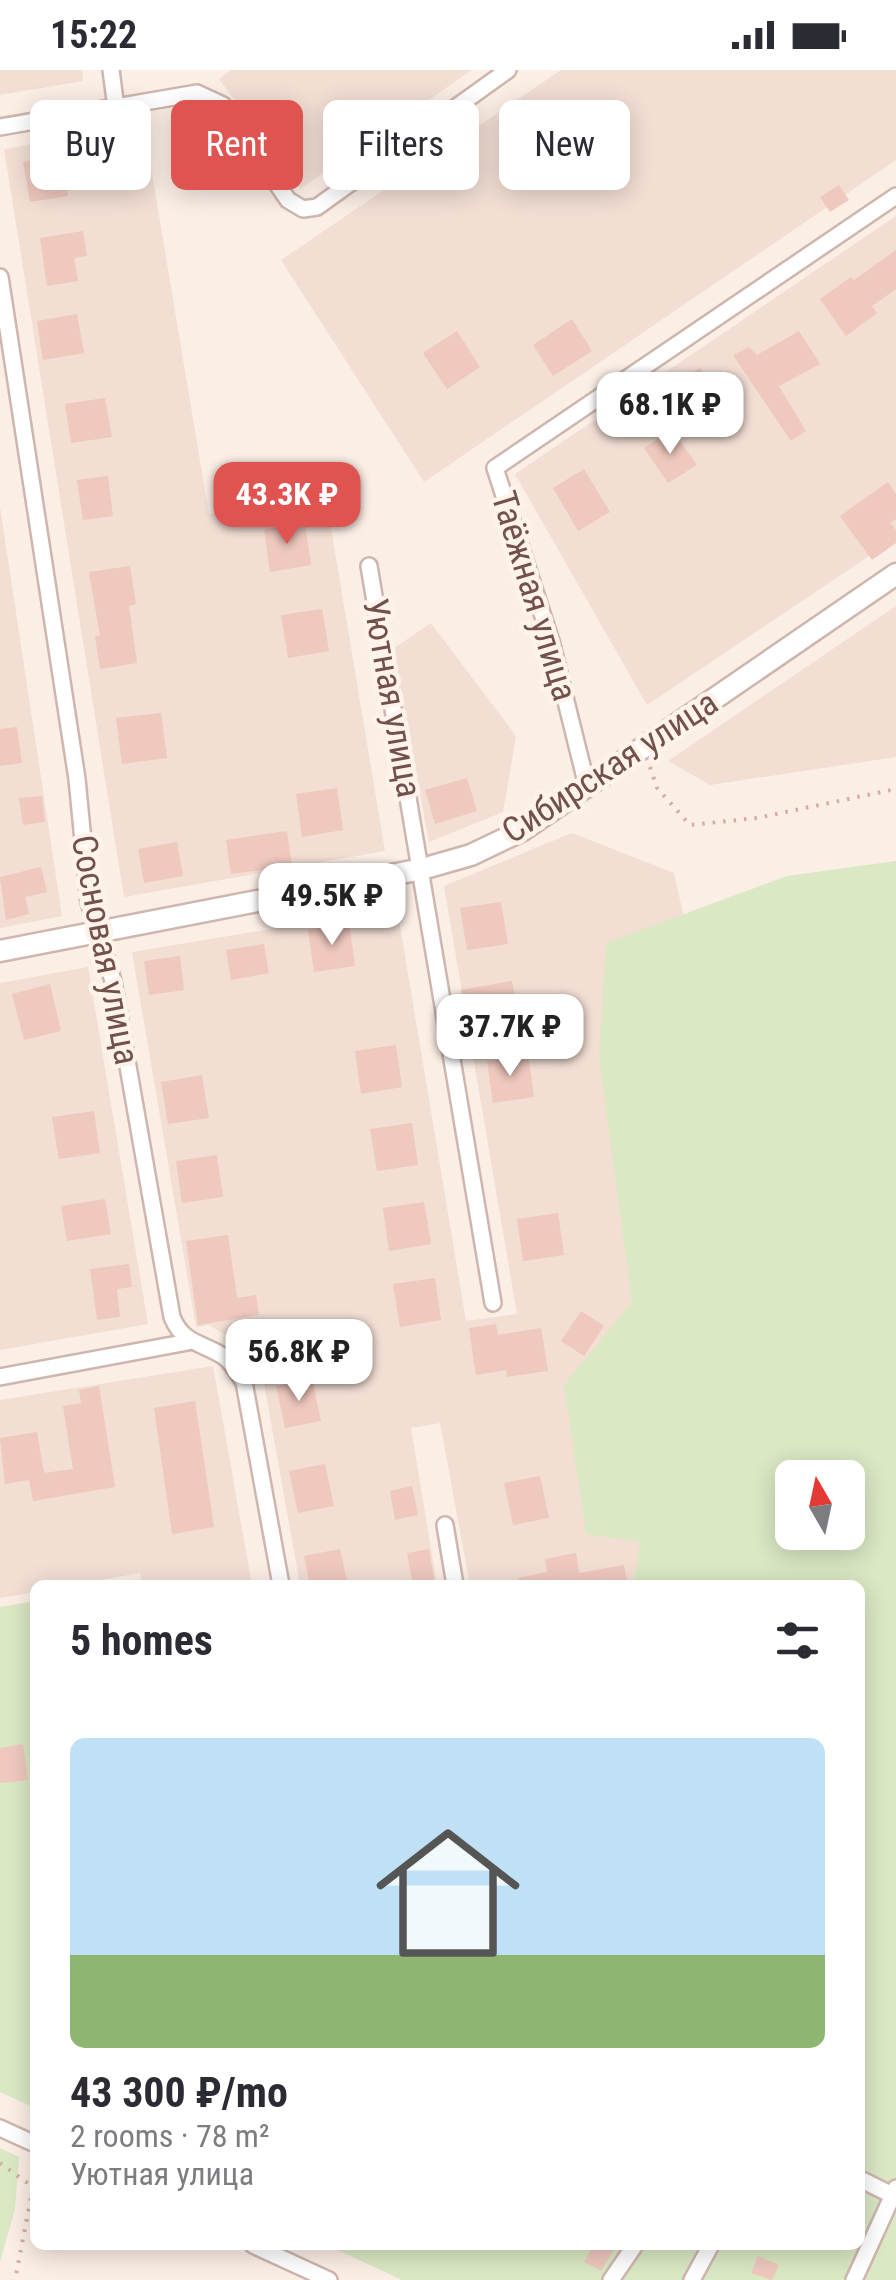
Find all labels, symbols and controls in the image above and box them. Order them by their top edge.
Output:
text: 15:22 [50,13,137,57]
chip: Buy [30,100,151,190]
chip: Rent [171,100,303,190]
chip: Filters [323,100,479,190]
chip: New [499,100,630,190]
pin: 68.1K ₽ [578,372,762,457]
text: 68.1K ₽ [619,385,721,423]
pin: 43.3K ₽ [195,462,379,547]
text: 43.3K ₽ [236,475,338,513]
street label: Таёжная улица [483,486,585,706]
street label: Уютная улица [354,595,430,801]
street label: Сибирская улица [495,682,725,852]
street label: Сосновая улица [63,832,147,1068]
pin: 49.5K ₽ [240,863,424,948]
text: 49.5K ₽ [281,876,383,914]
pin: 37.7K ₽ [418,994,602,1079]
text: 37.7K ₽ [459,1007,561,1045]
pin: 56.8K ₽ [207,1319,391,1404]
text: 56.8K ₽ [248,1332,350,1370]
north arrow [775,1460,865,1550]
map controls [775,1460,865,1550]
icon: filters [770,1613,825,1668]
text: 5 homes [70,1616,213,1665]
icon: home [358,1803,538,1983]
text: 43 300 ₽/mo [70,2068,288,2117]
text: 2 rooms · 78 m² [70,2117,269,2155]
text: Уютная улица [70,2155,254,2193]

